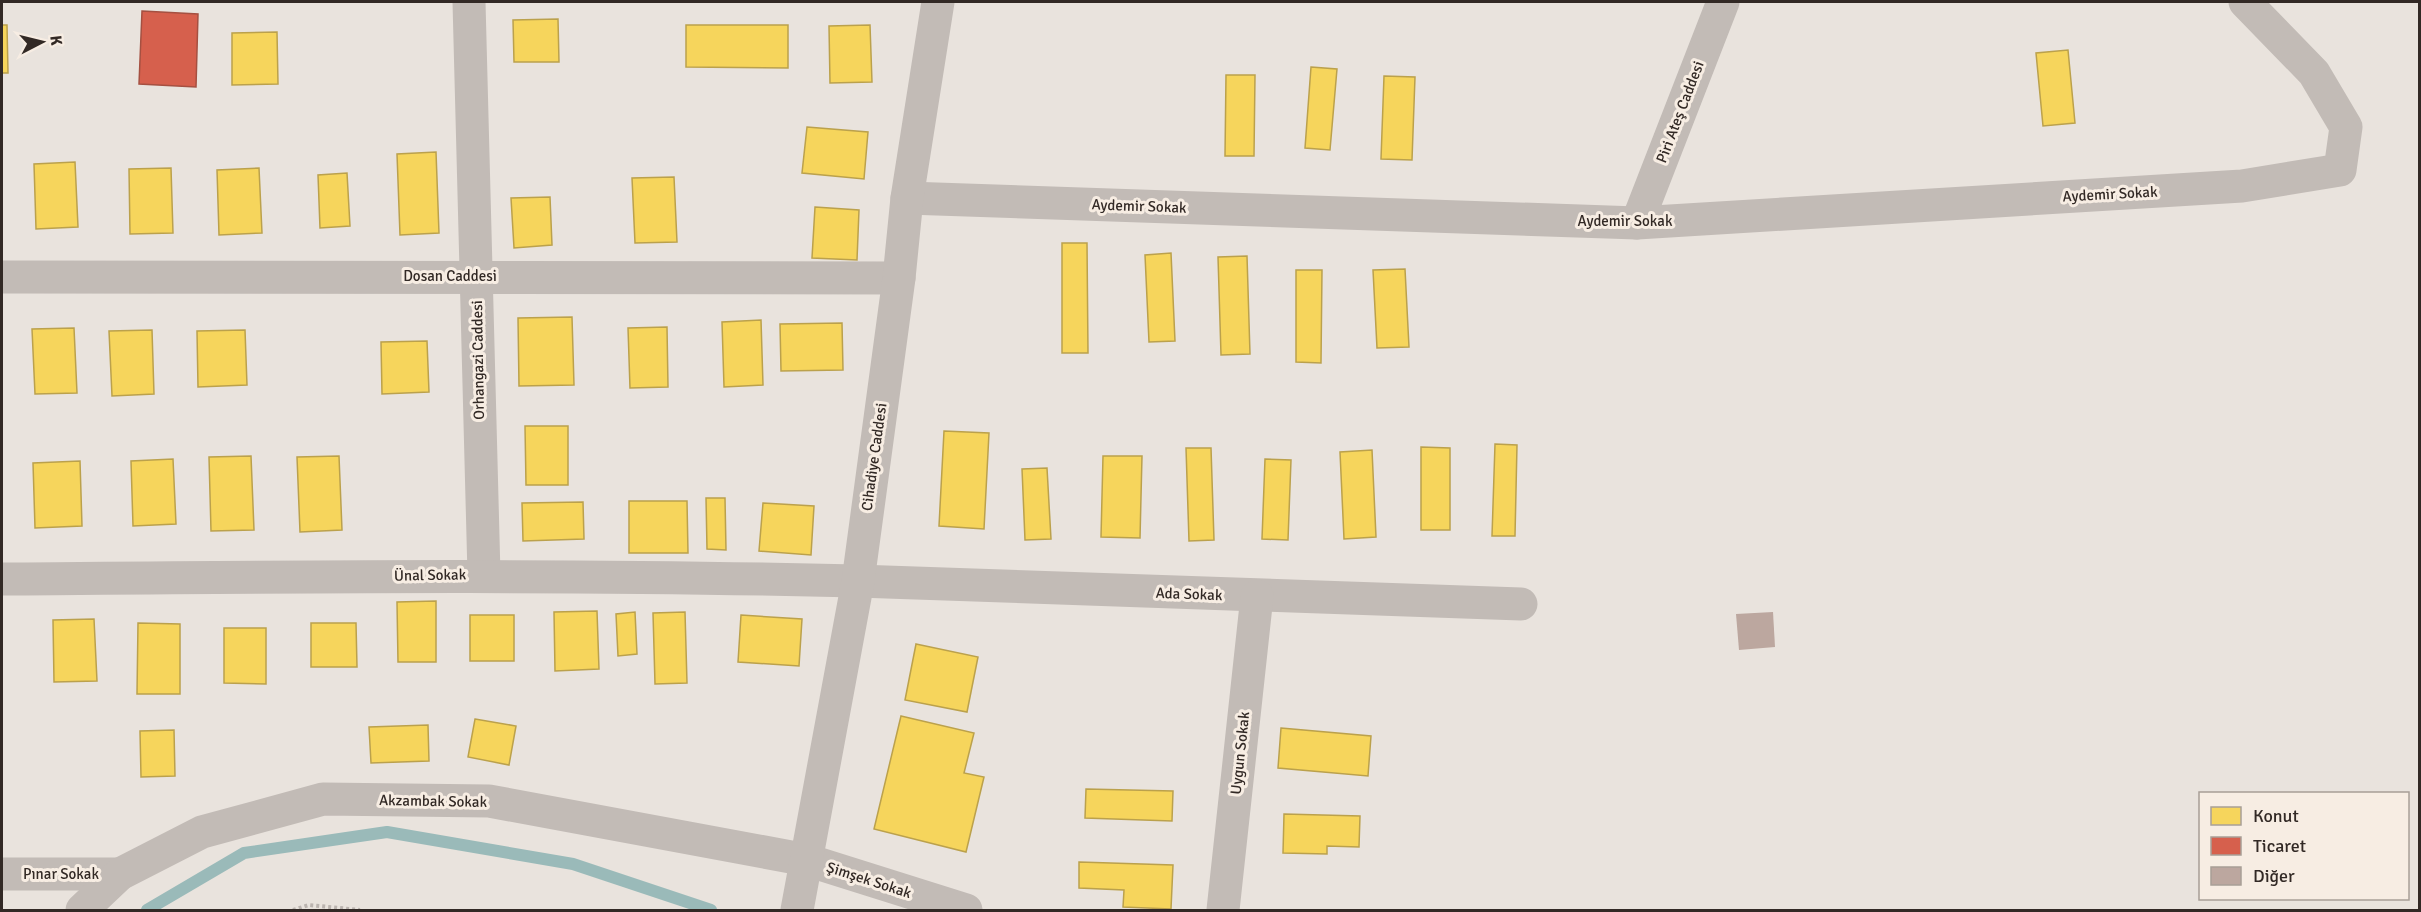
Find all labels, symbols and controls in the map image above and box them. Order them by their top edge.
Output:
north arrow [12,12,72,72]
text: K [45,34,66,47]
street label: Piri Ateş Caddesi [1652,59,1708,165]
street label: Aydemir Sokak [2062,183,2158,205]
street label: Aydemir Sokak [1091,195,1187,217]
street label: Aydemir Sokak [1578,212,1673,230]
street label: Dosan Caddesi [403,267,497,285]
street label: Orhangazi Caddesi [468,300,488,420]
street label: Cihadiye Caddesi [858,402,890,512]
street label: Ünal Sokak [394,565,467,585]
street label: Ada Sokak [1155,584,1223,604]
street label: Uygun Sokak [1227,710,1253,795]
street label: Akzambak Sokak [379,791,488,811]
legend [2199,792,2409,900]
text: Konut [2253,805,2299,827]
text: Ticaret [2253,835,2306,857]
street label: Şimşek Sokak [824,858,914,902]
street label: Pınar Sokak [23,865,99,883]
text: Diğer [2253,865,2295,887]

